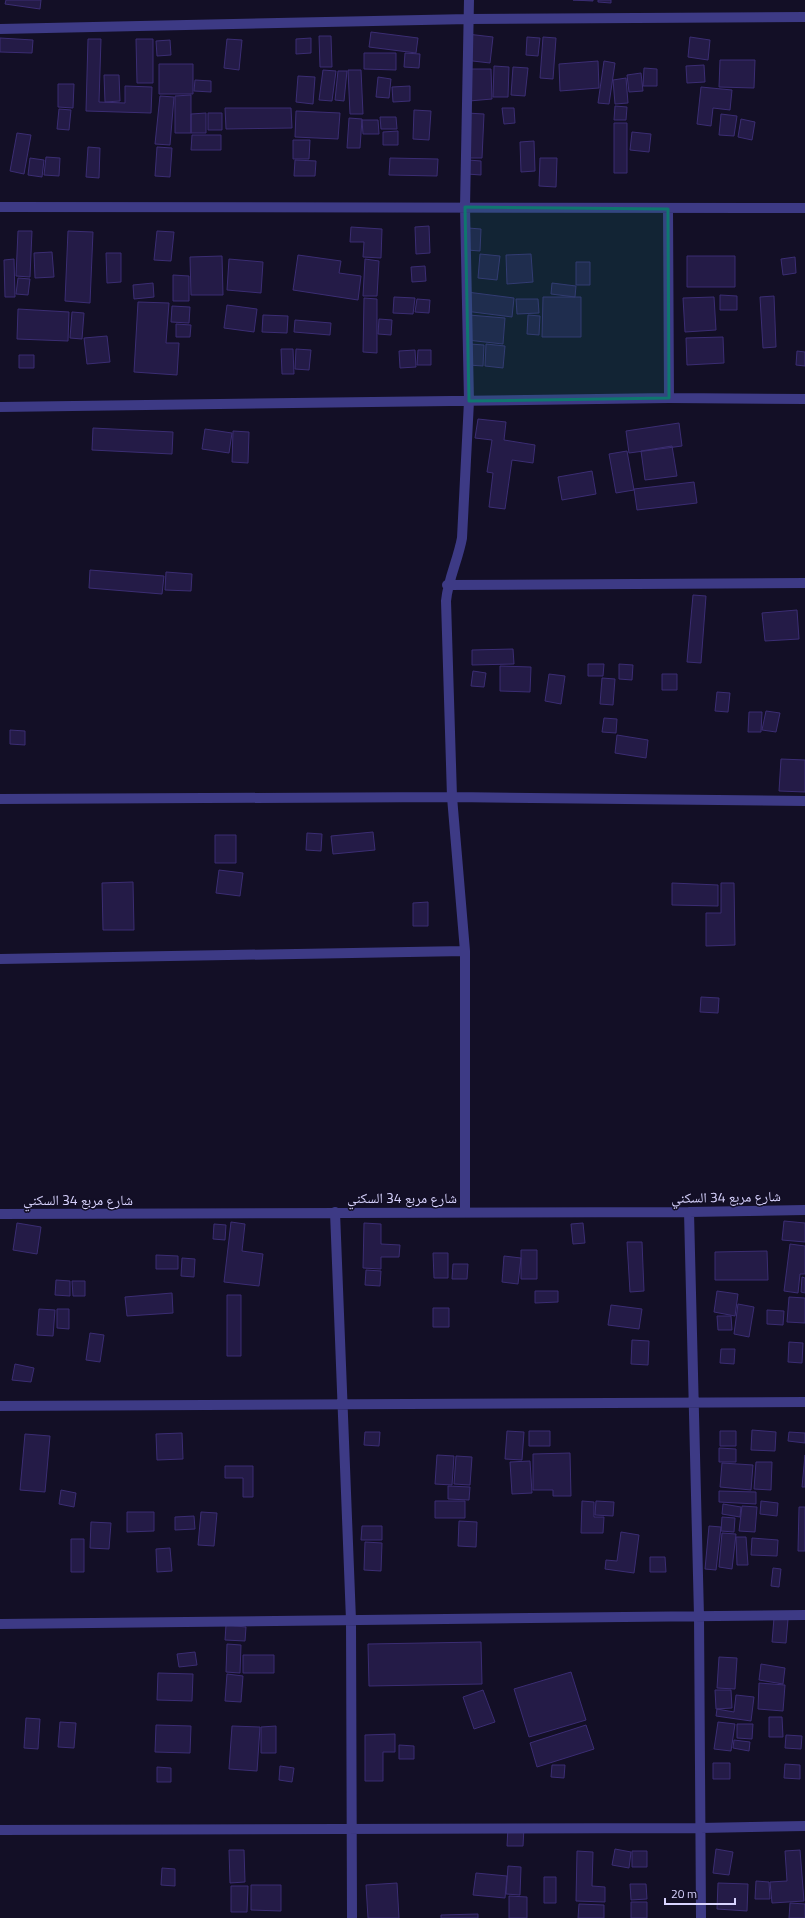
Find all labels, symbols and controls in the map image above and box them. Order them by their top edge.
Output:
street label: شارع مربع 34 السكني [671,1185,781,1210]
street label: شارع مربع 34 السكني [347,1187,457,1210]
street label: شارع مربع 34 السكني [23,1189,133,1212]
scale bar [665,1880,735,1906]
text: 20 m [671,1884,697,1903]

